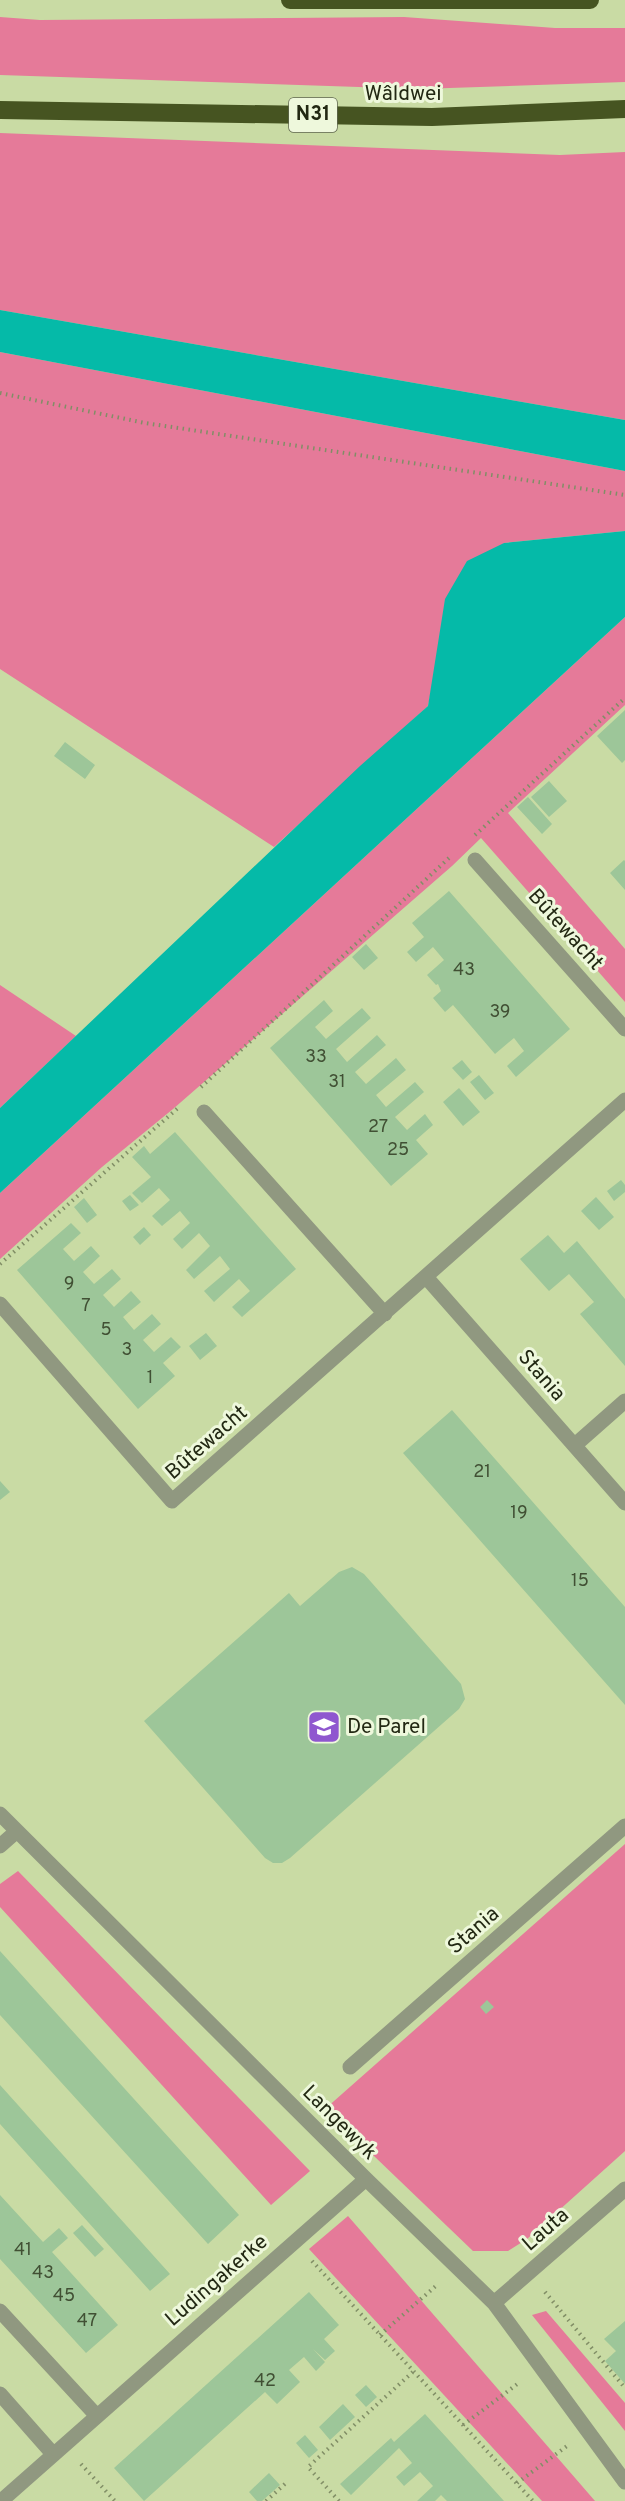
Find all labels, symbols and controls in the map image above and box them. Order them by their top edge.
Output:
street label: Wâldwei [364,81,442,108]
road number: N31 [289,98,337,132]
street label: Bûtewacht [521,884,609,976]
house number: 43 [453,959,475,982]
house number: 39 [489,1001,511,1024]
house number: 33 [305,1046,327,1069]
house number: 31 [328,1071,346,1094]
house number: 27 [368,1116,388,1139]
house number: 25 [387,1139,409,1162]
house number: 9 [64,1273,74,1296]
house number: 7 [81,1295,91,1318]
house number: 5 [100,1319,112,1342]
house number: 3 [122,1339,132,1362]
street label: Stania [511,1345,571,1407]
house number: 1 [147,1367,153,1390]
street label: Bûtewacht [160,1400,254,1486]
house number: 21 [473,1461,491,1484]
house number: 19 [510,1502,528,1525]
house number: 15 [571,1570,589,1593]
school or university icon: De Parel [306,1709,342,1745]
place label: De Parel [347,1714,426,1741]
street label: Stania [443,1901,505,1961]
street label: Langewyk [296,2080,382,2166]
street label: Lauta [517,2202,575,2258]
street label: Ludingakerke [160,2229,274,2333]
house number: 41 [14,2239,32,2262]
house number: 43 [32,2262,54,2285]
house number: 45 [53,2285,75,2308]
house number: 47 [77,2310,97,2333]
house number: 42 [254,2370,276,2393]

